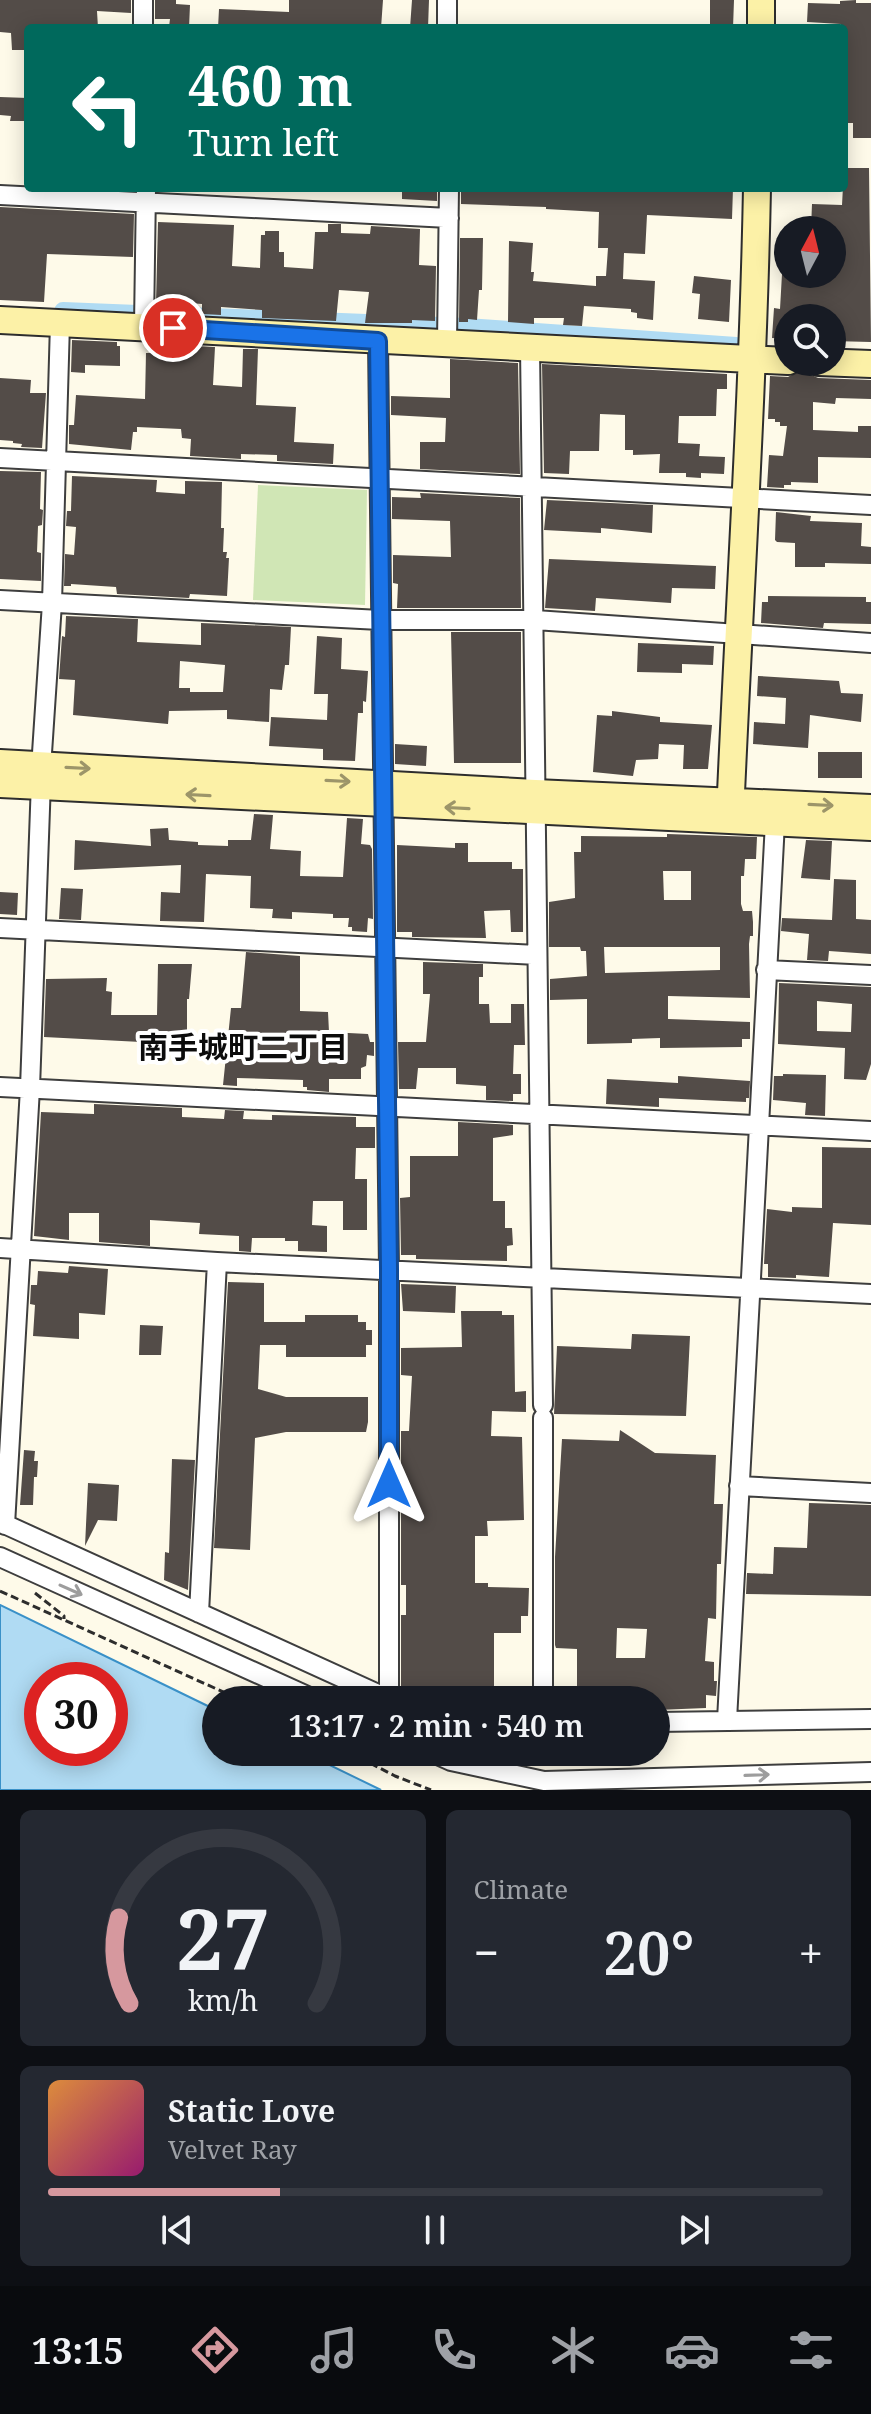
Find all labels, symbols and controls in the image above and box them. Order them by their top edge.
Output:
text: 460 m [188,46,353,122]
icon: left [56,56,160,160]
text: Turn left [188,118,339,167]
north arrow [774,216,846,288]
map controls [774,216,846,376]
pin [139,294,207,362]
button: search [774,304,846,376]
icon: arrive [151,306,195,350]
one-way arrow [64,760,91,775]
one-way arrow [324,774,351,789]
one-way arrow [185,787,212,802]
one-way arrow [807,798,834,813]
one-way arrow [444,800,471,815]
district label: 南手城町二丁目 [138,1026,348,1067]
position arrow [347,1442,431,1526]
one-way arrow [58,1583,83,1598]
speed limit sign: 30 [24,1662,128,1766]
text: 13:17 · 2 min · 540 m [288,1705,584,1746]
one-way arrow [743,1768,770,1783]
text: Climate [474,1871,568,1907]
text: 27 [176,1881,270,1994]
text: 20° [603,1911,694,1993]
text: − [474,1922,499,1982]
text: + [798,1922,823,1982]
text: km/h [188,1980,258,2019]
text: Static Love [168,2090,335,2131]
text: Velvet Ray [168,2131,297,2167]
icon: previous [155,2208,199,2252]
icon: pause [413,2208,457,2252]
icon: next [672,2208,716,2252]
icon: directions [187,2322,243,2378]
icon: music [306,2322,362,2378]
icon: phone [426,2322,482,2378]
icon: climate [545,2322,601,2378]
icon: car [664,2322,720,2378]
icon: filters [783,2322,839,2378]
text: 13:15 [32,2326,124,2375]

